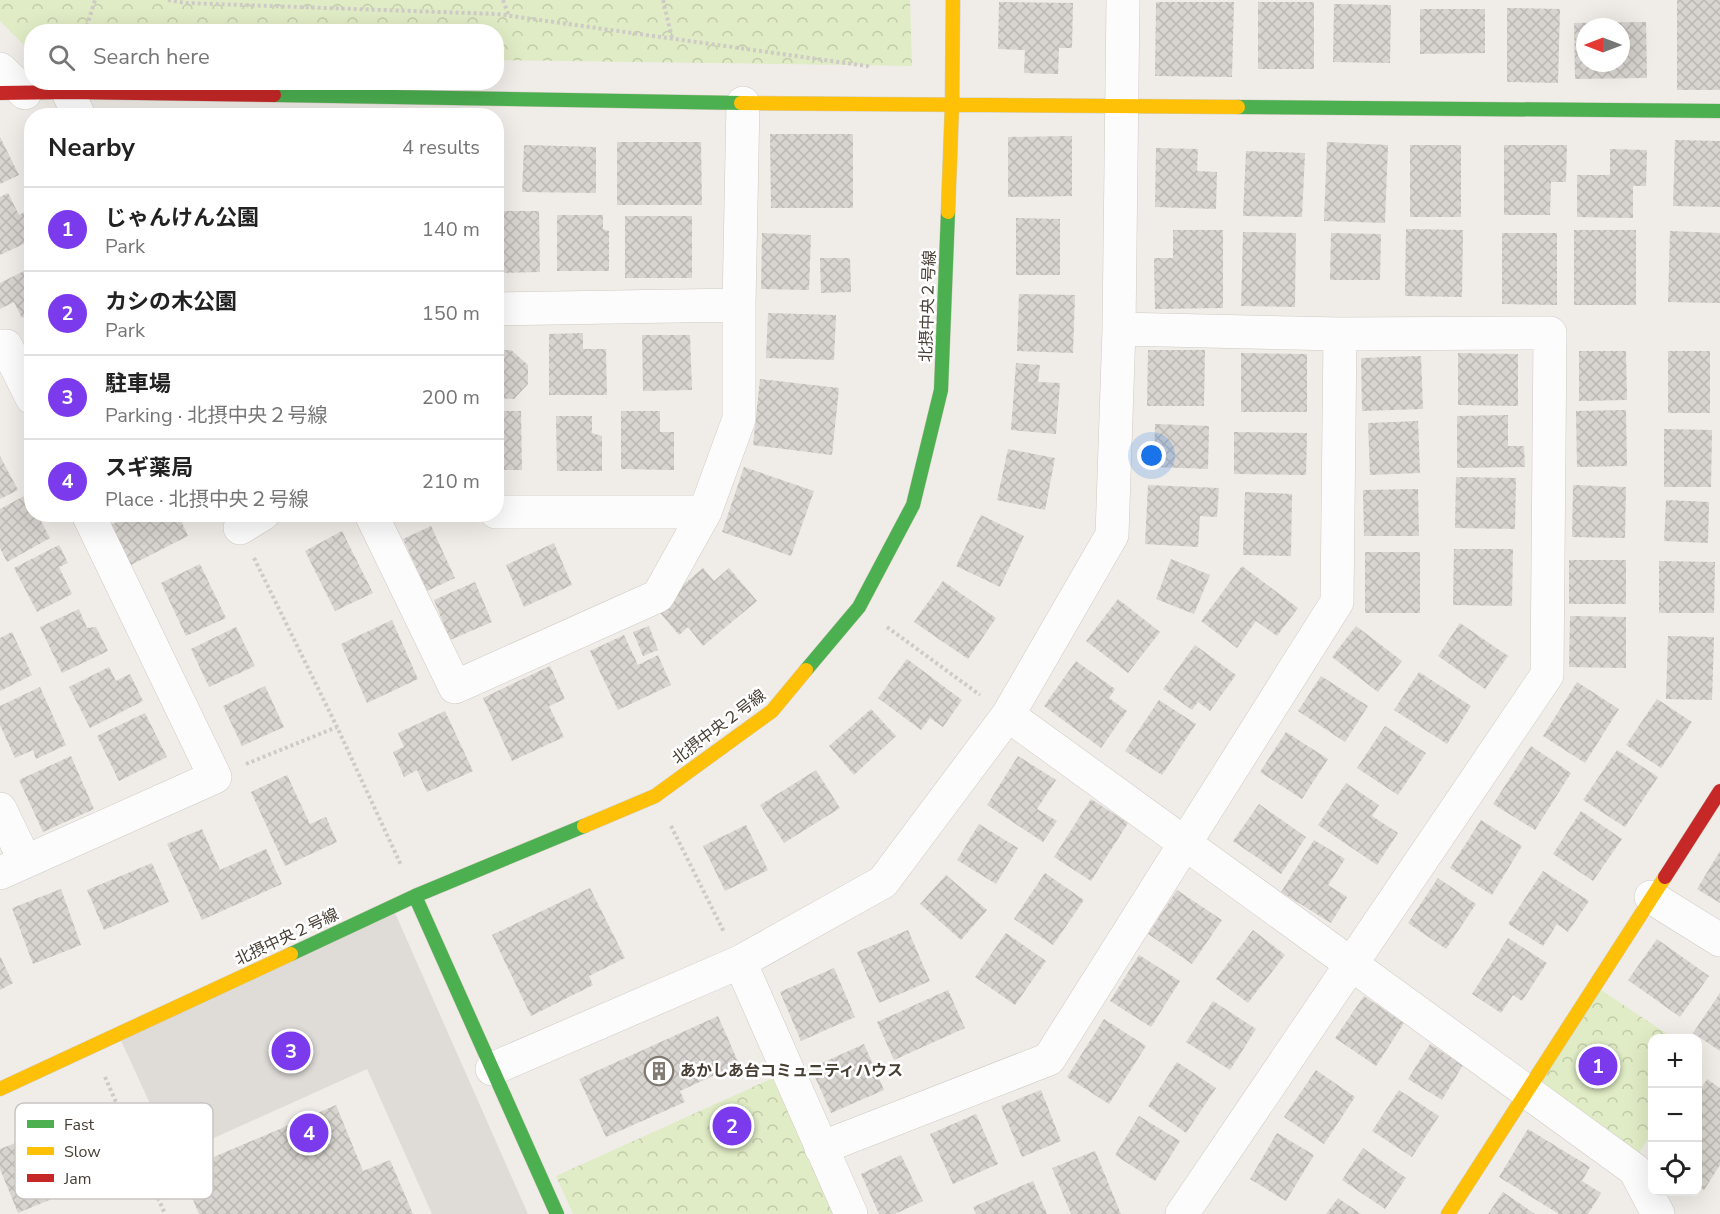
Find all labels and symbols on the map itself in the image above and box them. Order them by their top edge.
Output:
north arrow [1576,18,1630,72]
street label: 北摂中央２号線 [915,250,941,362]
your location [1137,441,1166,470]
street label: 北摂中央２号線 [668,685,770,769]
street label: 北摂中央２号線 [232,903,342,971]
pin: 3 [272,1028,310,1074]
pin: 1 [1578,1044,1618,1088]
building icon: あかしあ台コミュニティハウス [643,1055,675,1087]
place label: あかしあ台コミュニティハウス [680,1060,903,1082]
legend [15,1103,213,1199]
pin: 2 [712,1104,752,1148]
pin: 4 [290,1110,328,1156]
text: Fast [64,1114,95,1136]
text: Slow [64,1141,101,1163]
text: Jam [63,1168,91,1190]

